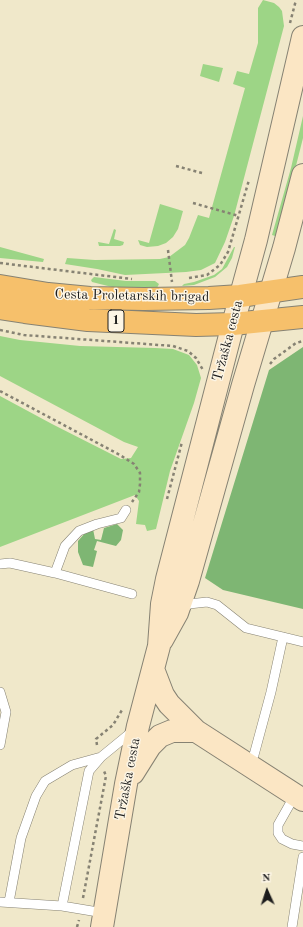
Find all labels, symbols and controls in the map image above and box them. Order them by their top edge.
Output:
street label: Cesta Proletarskih brigad [54,286,210,306]
street label: Tržaška cesta [209,299,247,383]
road number: 1 [108,310,124,332]
street label: Tržaška cesta [112,736,144,822]
north arrow [247,871,287,911]
text: N [262,873,271,884]

